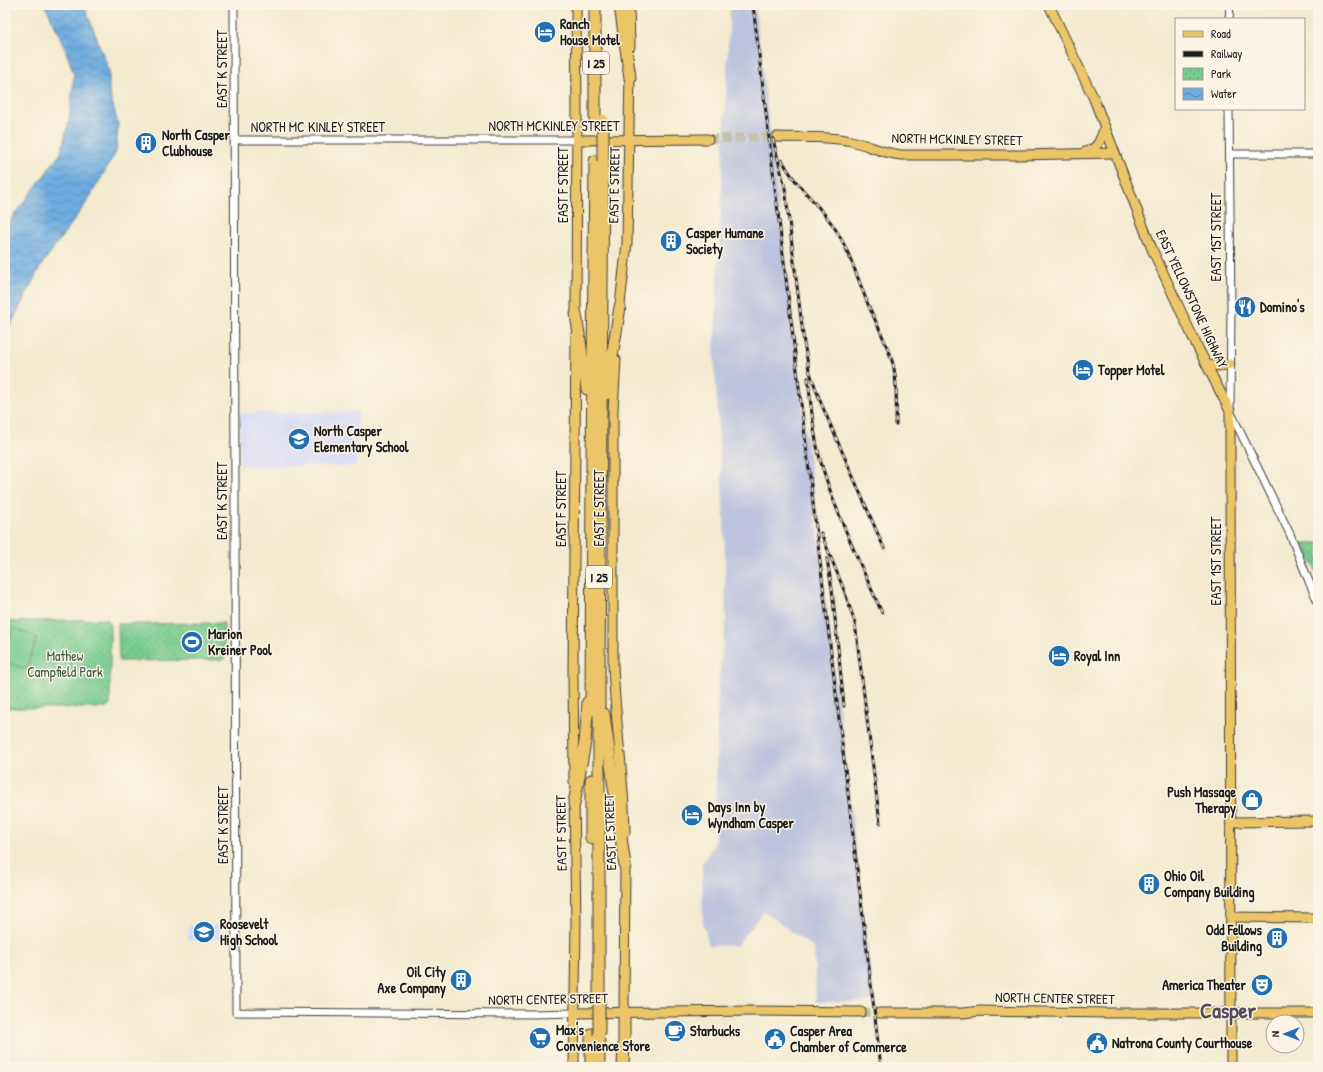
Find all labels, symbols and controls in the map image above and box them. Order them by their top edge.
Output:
place label: Ranch House Motel [560,14,620,49]
legend [1175,18,1305,110]
hotel icon: Ranch House Motel [532,19,558,45]
text: Road [1211,25,1231,42]
street label: EAST K STREET [212,30,231,108]
text: Railway [1211,45,1242,62]
road number: I 25 [583,52,609,74]
text: Park [1211,65,1231,82]
text: Water [1211,85,1237,102]
street label: NORTH MCKINLEY STREET [488,116,620,135]
street label: NORTH MC KINLEY STREET [251,117,386,136]
place label: North Casper Clubhouse [162,125,231,160]
street label: NORTH MCKINLEY STREET [891,128,1023,149]
building icon: North Casper Clubhouse [133,130,159,156]
street label: EAST E STREET [603,146,624,224]
street label: EAST F STREET [553,147,572,223]
street label: EAST 1ST STREET [1206,192,1225,281]
place label: Casper Humane Society [686,223,764,260]
street label: EAST YELLOWSTONE HIGHWAY [1152,226,1233,372]
building icon: Casper Humane Society [658,228,684,254]
restaurant icon: Domino's [1232,294,1258,320]
place label: Domino's [1260,297,1305,316]
hotel icon: Topper Motel [1070,357,1096,383]
place label: Topper Motel [1097,360,1165,381]
place label: North Casper Elementary School [314,421,409,458]
school or university icon: North Casper Elementary School [286,426,312,452]
street label: EAST K STREET [212,462,231,540]
street label: EAST E STREET [589,469,608,546]
street label: EAST F STREET [551,471,570,547]
street label: EAST 1ST STREET [1206,516,1225,605]
road number: I 25 [586,566,612,588]
place label: Marion Kreiner Pool [208,624,272,659]
sports icon: Marion Kreiner Pool [179,629,205,655]
hotel icon: Royal Inn [1046,643,1072,669]
park label: Mathew Campfield Park [27,646,103,682]
place label: Royal Inn [1074,646,1120,667]
place label: Push Massage Therapy [1167,782,1236,819]
street label: EAST K STREET [213,786,232,864]
shop icon: Push Massage Therapy [1239,787,1265,813]
street label: EAST E STREET [599,793,620,871]
street label: EAST F STREET [550,794,571,871]
place label: Days Inn by Wyndham Casper [708,797,795,834]
hotel icon: Days Inn by Wyndham Casper [679,802,705,828]
place label: Ohio Oil Company Building [1164,866,1255,903]
building icon: Ohio Oil Company Building [1136,871,1162,897]
place label: Roosevelt High School [220,914,278,951]
school or university icon: Roosevelt High School [191,919,217,945]
place label: Odd Fellows Building [1206,920,1263,957]
building icon: Odd Fellows Building [1264,925,1290,951]
place label: Oil City Axe Company [378,962,446,999]
building icon: Oil City Axe Company [448,967,474,993]
theatre icon: America Theater [1249,972,1275,998]
place label: America Theater [1162,975,1247,994]
street label: NORTH CENTER STREET [995,987,1116,1008]
street label: NORTH CENTER STREET [488,988,608,1009]
district label: Casper [1200,995,1256,1026]
north arrow [1265,1014,1305,1054]
cafe icon: Starbucks [662,1018,688,1044]
place label: Max's Convenience Store [556,1020,651,1055]
place label: Starbucks [690,1021,741,1040]
place label: Casper Area Chamber of Commerce [790,1021,907,1056]
supermarket icon: Max's Convenience Store [527,1025,553,1051]
public building icon: Casper Area Chamber of Commerce [762,1026,788,1052]
public building icon: Natrona County Courthouse [1084,1030,1110,1056]
text: N [1268,1031,1282,1037]
place label: Natrona County Courthouse [1112,1033,1253,1054]

